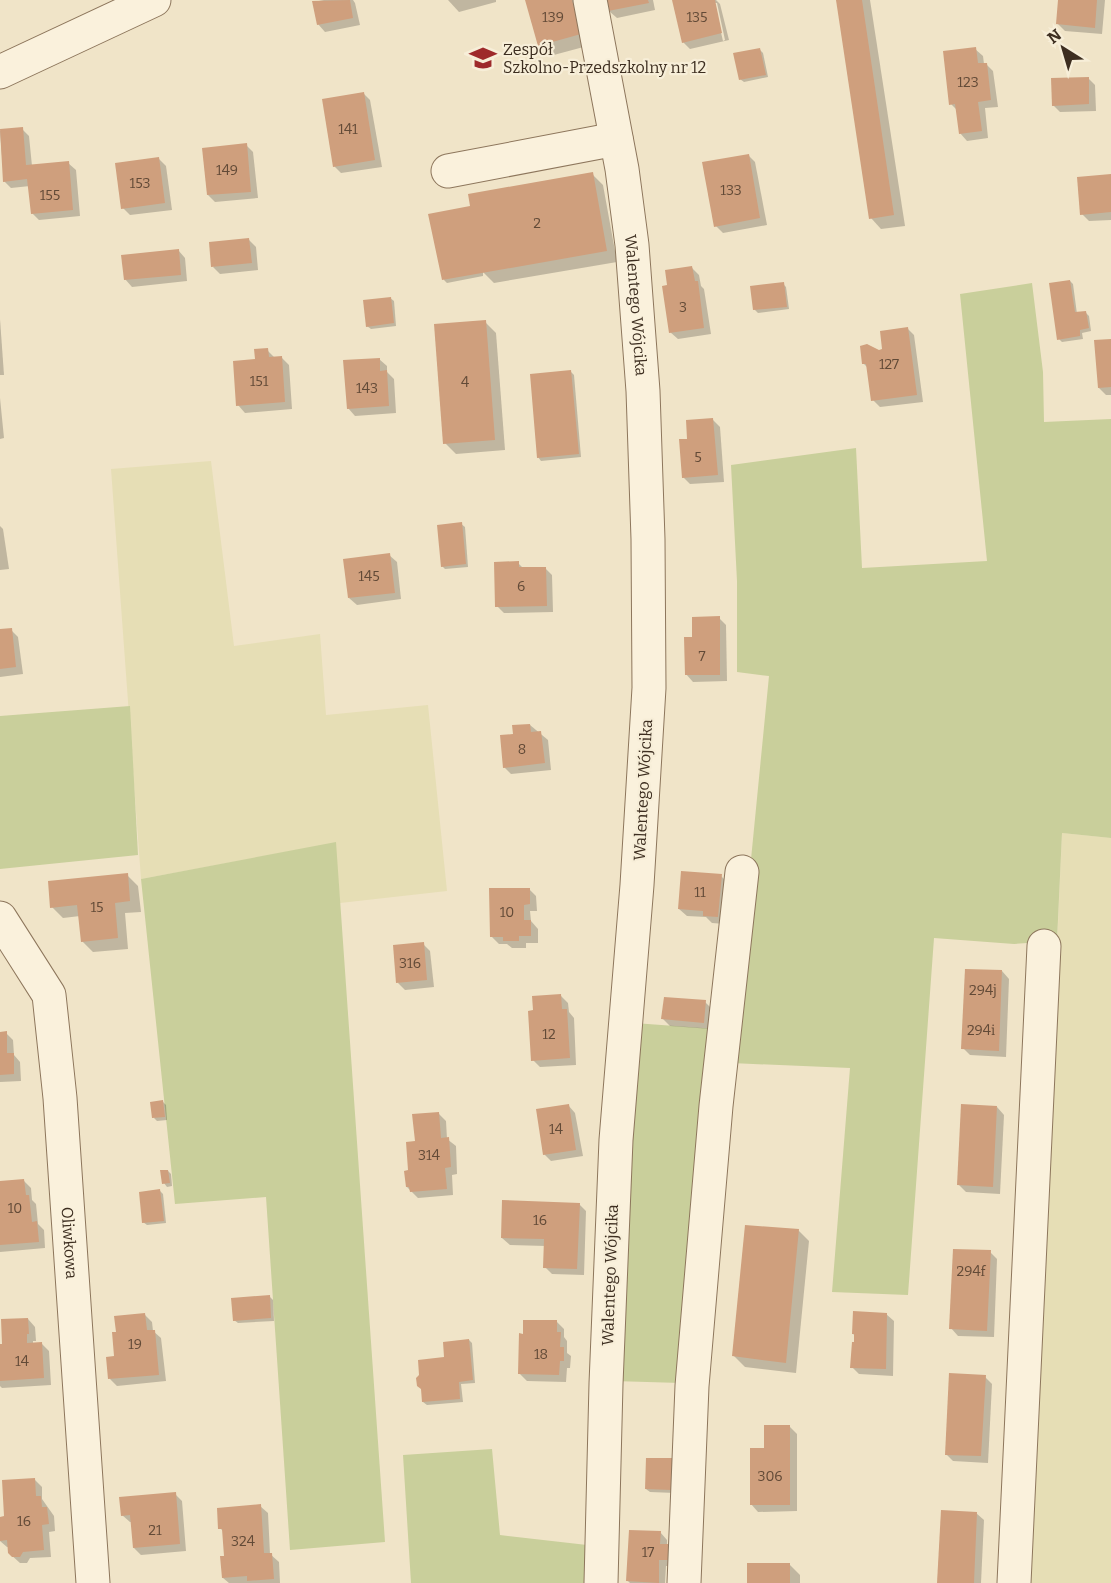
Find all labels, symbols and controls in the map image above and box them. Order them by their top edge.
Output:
house number: 139 [542,9,564,26]
house number: 135 [686,9,708,26]
north arrow [1033,18,1093,78]
text: N [1044,25,1065,48]
place label: Zespół Szkolno-Przedszkolny nr 12 [503,40,706,77]
school or university icon: Zespół Szkolno-Przedszkolny nr 12 [468,43,498,73]
house number: 123 [957,74,979,91]
house number: 141 [338,121,358,138]
house number: 149 [216,162,238,179]
house number: 153 [130,175,150,192]
house number: 133 [720,182,742,199]
house number: 155 [40,187,60,204]
house number: 2 [533,215,541,232]
street label: Walentego Wójcika [621,233,651,377]
house number: 3 [679,299,687,316]
house number: 127 [879,356,899,373]
house number: 151 [250,373,269,390]
house number: 4 [461,374,469,391]
house number: 143 [356,380,378,397]
house number: 5 [694,449,702,466]
house number: 145 [358,568,380,585]
house number: 6 [517,578,525,595]
house number: 7 [698,648,706,665]
street label: Walentego Wójcika [630,719,656,861]
house number: 8 [518,741,526,758]
house number: 11 [694,884,706,901]
house number: 15 [90,899,104,916]
house number: 10 [500,904,514,921]
house number: 316 [399,955,421,972]
house number: 294j [969,982,997,999]
house number: 294i [967,1022,995,1039]
house number: 12 [542,1026,556,1043]
house number: 14 [549,1121,563,1138]
house number: 314 [418,1147,440,1164]
house number: 10 [8,1200,22,1217]
street label: Walentego Wójcika [598,1204,622,1346]
street label: Oliwkowa [58,1206,82,1280]
house number: 16 [533,1212,547,1229]
house number: 294f [957,1263,987,1280]
house number: 19 [128,1336,142,1353]
house number: 18 [534,1346,548,1363]
house number: 14 [15,1353,29,1370]
house number: 306 [757,1468,783,1485]
house number: 16 [17,1513,31,1530]
house number: 21 [148,1522,162,1539]
house number: 324 [231,1533,255,1550]
house number: 17 [642,1544,654,1561]

